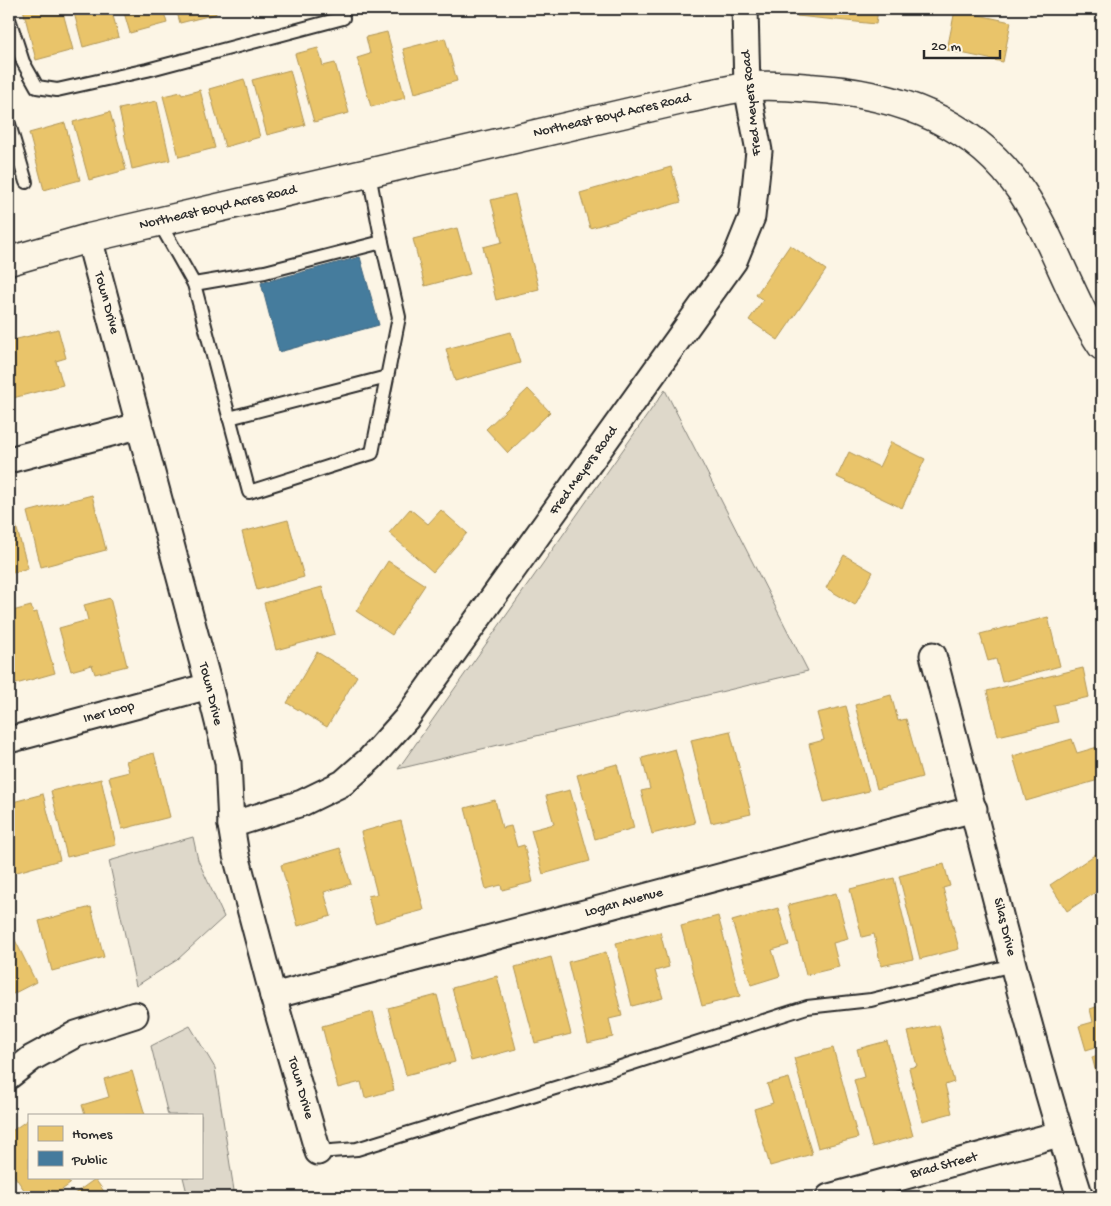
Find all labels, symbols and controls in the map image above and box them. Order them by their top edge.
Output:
scale bar [924,28,1000,60]
text: 20 m [931,38,961,56]
street label: Fred Meyers Road [738,48,766,158]
street label: Northeast Boyd Acres Road [532,89,694,142]
street label: Northeast Boyd Acres Road [138,181,300,234]
street label: Town Drive [89,269,123,337]
street label: Fred Meyers Road [545,422,623,520]
street label: Town Drive [194,660,226,728]
street label: Iner Loop [82,698,136,728]
street label: Logan Avenue [583,884,666,922]
street label: Silas Drive [989,896,1020,959]
street label: Town Drive [283,1054,317,1122]
legend [28,1114,202,1178]
text: Homes [72,1126,113,1144]
street label: Brad Street [908,1149,981,1183]
text: Public [71,1152,108,1170]

